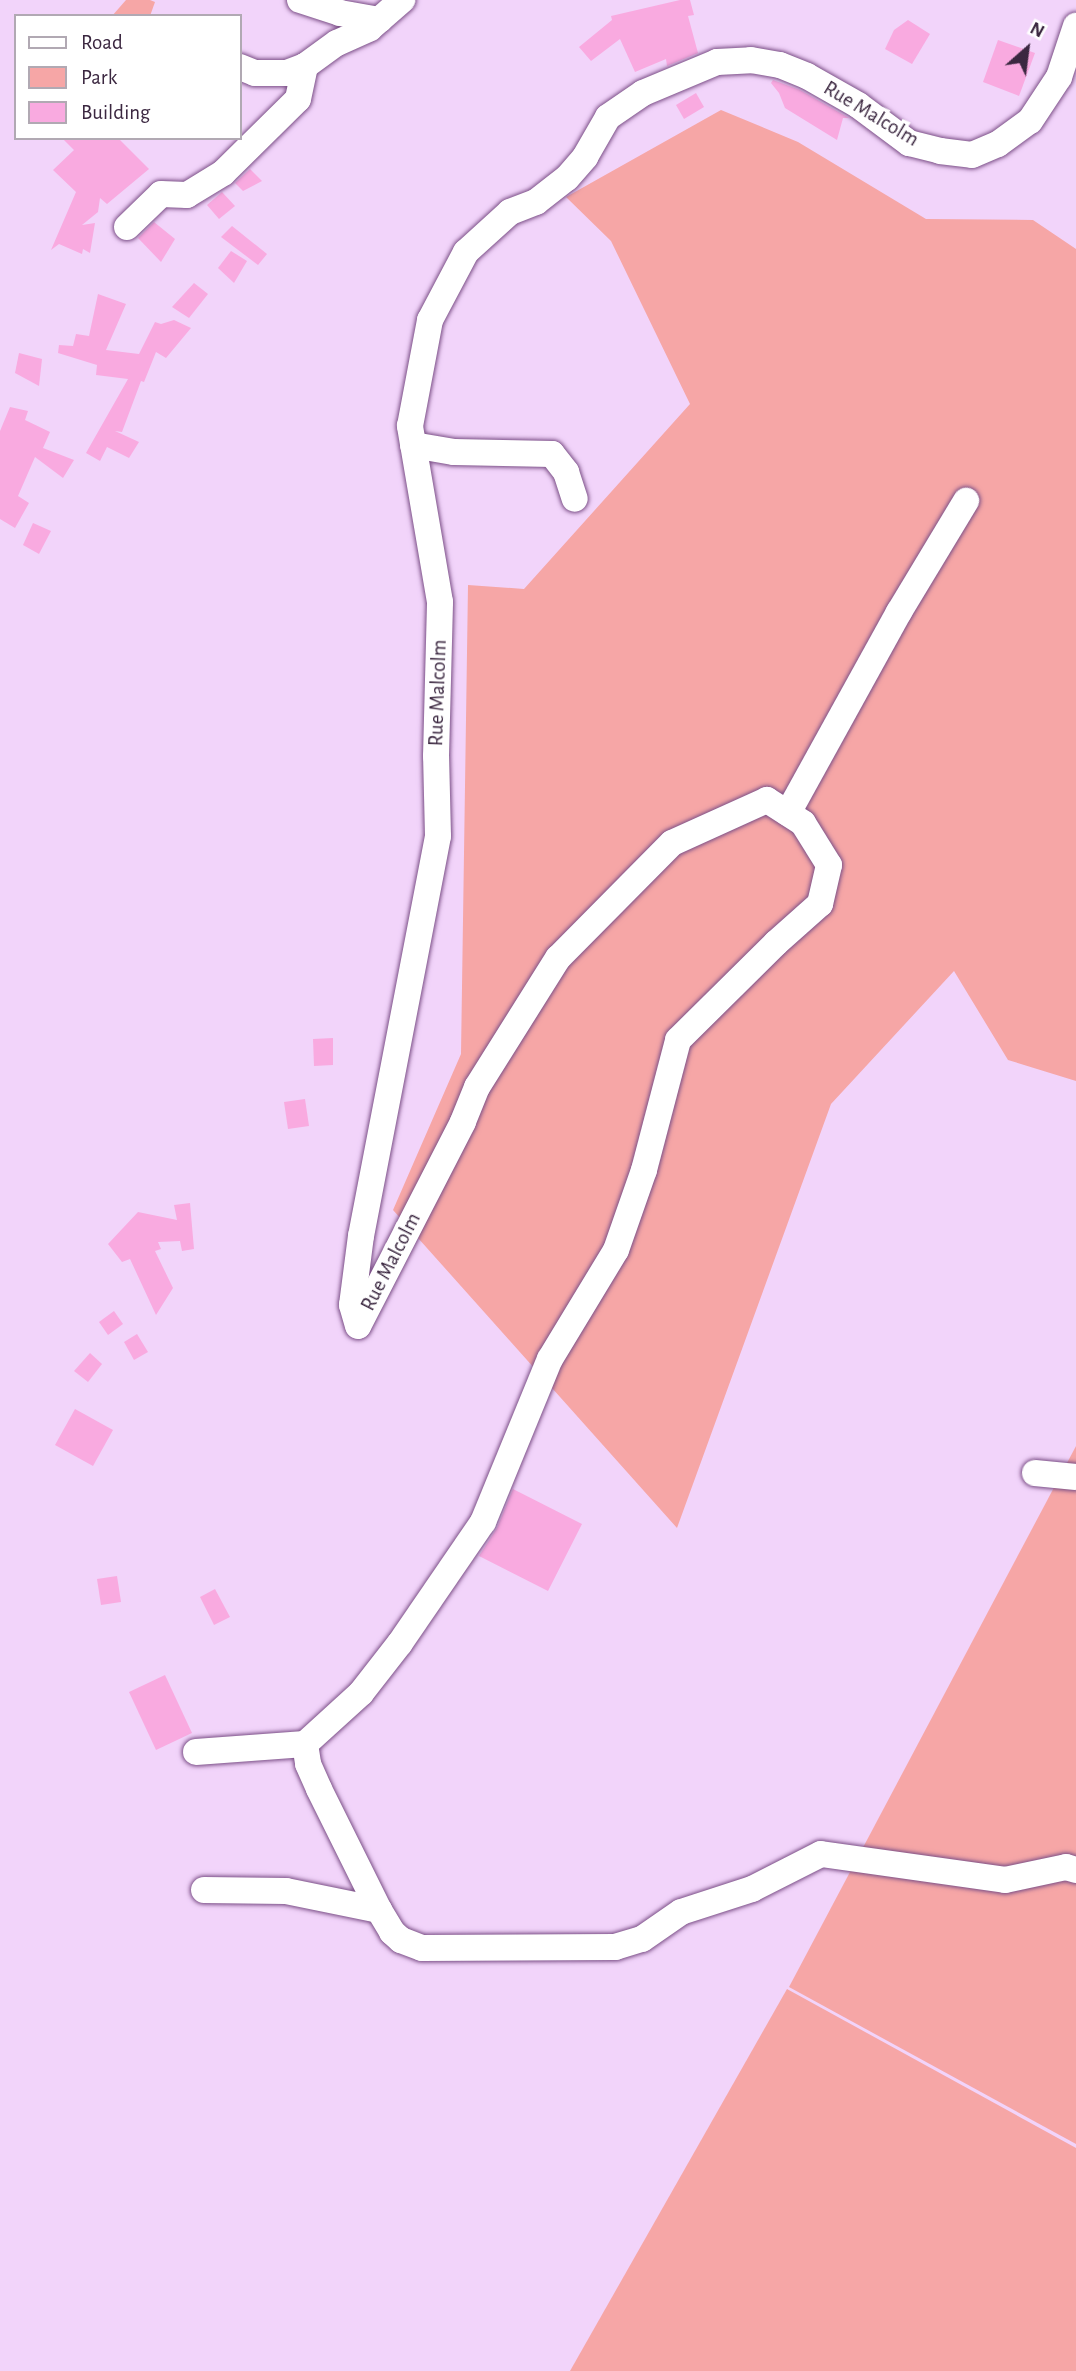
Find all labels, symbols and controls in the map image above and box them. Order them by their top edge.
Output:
legend [14,14,242,140]
north arrow [992,14,1062,84]
text: N [1027,19,1047,42]
text: Road [81,32,123,53]
text: Park [81,67,117,88]
street label: Rue Malcolm [819,76,923,152]
text: Building [81,102,150,123]
street label: Rue Malcolm [424,639,452,747]
street label: Rue Malcolm [356,1209,426,1315]

